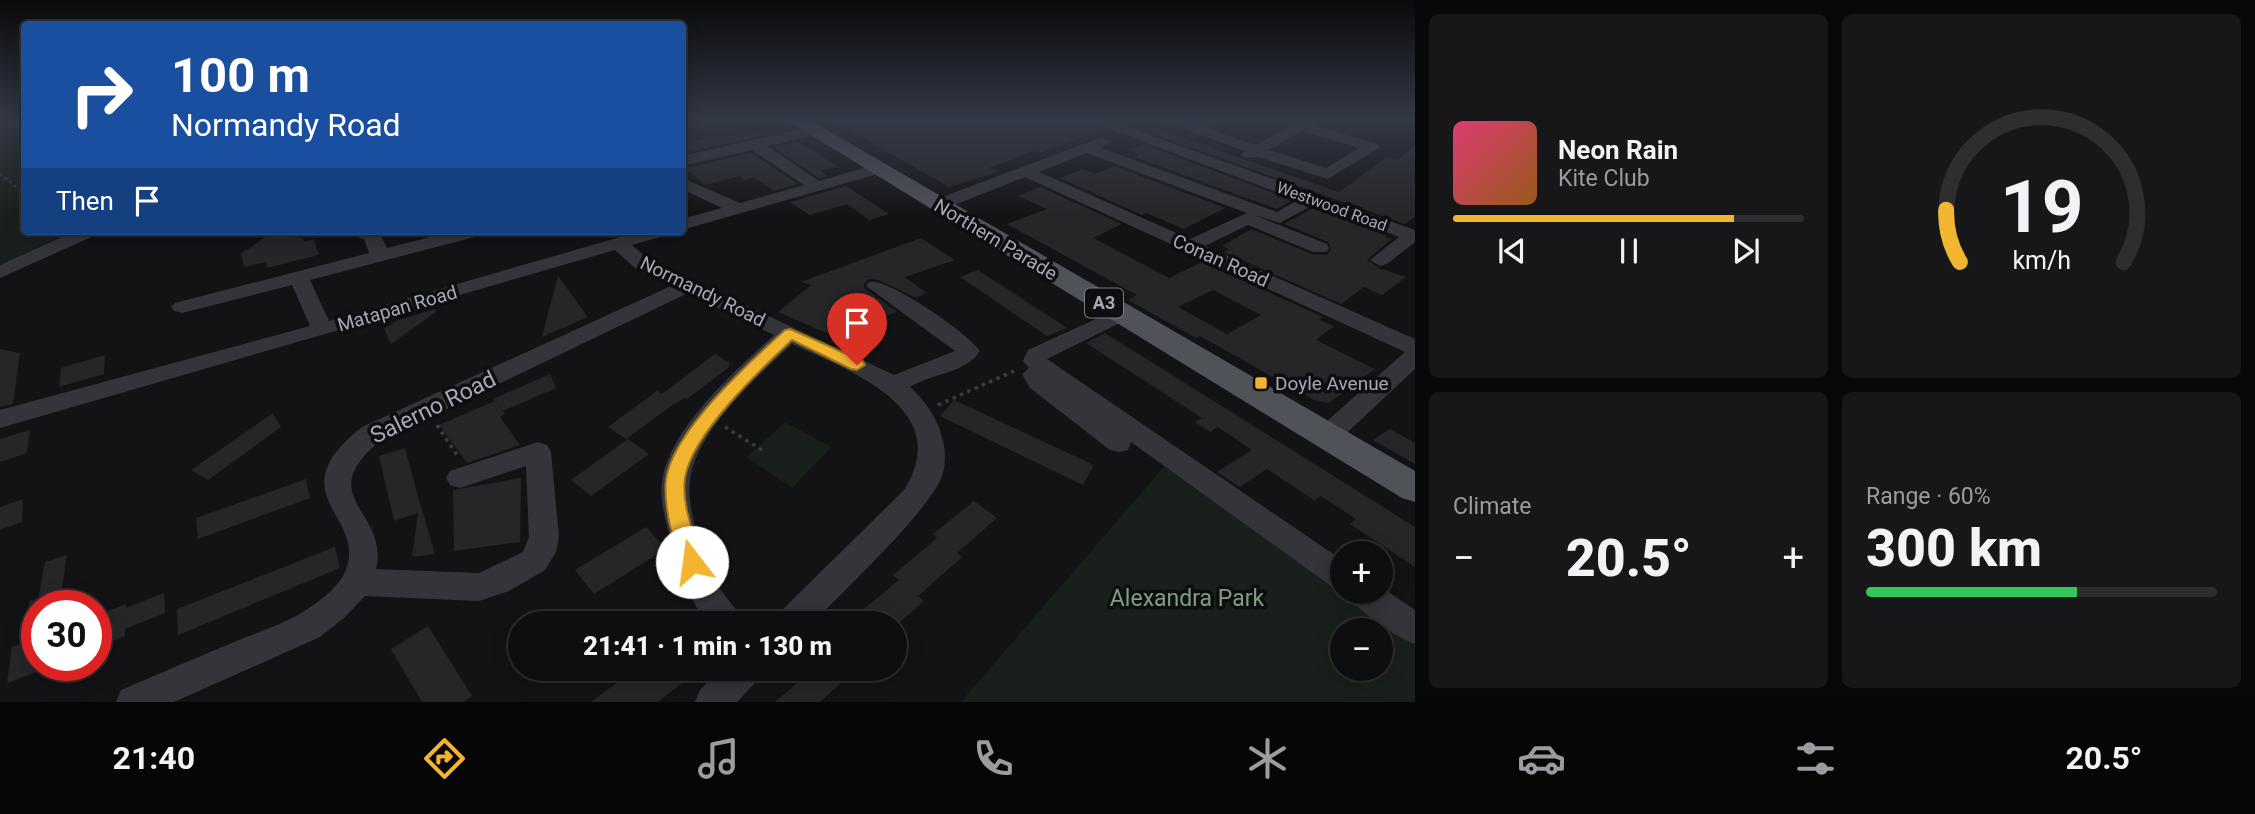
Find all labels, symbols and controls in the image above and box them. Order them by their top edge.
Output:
text: 100 m [171,47,310,104]
icon: right [56,49,147,140]
text: Normandy Road [171,106,401,144]
text: Neon Rain [1558,135,1678,165]
text: 19 [2000,164,2083,250]
text: Kite Club [1558,165,1650,192]
street label: Westwood Road [1274,178,1390,235]
icon: arrive [128,182,166,220]
text: Then [56,186,114,216]
street label: Northern Parade [930,194,1061,285]
street label: Conan Road [1169,229,1272,292]
icon: previous [1493,232,1531,270]
icon: pause [1610,232,1648,270]
icon: next [1727,232,1765,270]
text: km/h [2012,246,2071,275]
street label: Normandy Road [636,251,769,332]
street label: Matapan Road [335,280,460,337]
road number: A3 [1085,288,1123,318]
pin [827,293,887,365]
icon: arrive [838,304,876,342]
street label: Salerno Road [366,365,500,449]
place label: Doyle Avenue [1275,372,1389,395]
marker: Doyle Avenue [1253,375,1269,391]
text: Range · 60% [1866,483,1991,510]
text: Climate [1453,493,1532,520]
text: 300 km [1866,518,2042,579]
position arrow [655,525,729,599]
text: 20.5° [1566,528,1692,589]
text: − [1453,536,1475,580]
text: + [1782,536,1804,580]
map controls [1330,541,1393,681]
button: + [1330,541,1393,604]
park label: Alexandra Park [1110,585,1264,612]
speed limit sign: 30 [21,590,112,681]
button: − [1330,618,1393,681]
text: 21:41 · 1 min · 130 m [583,631,832,661]
icon: directions [420,734,469,783]
icon: music [694,734,743,783]
icon: phone [969,734,1018,783]
icon: climate [1243,734,1292,783]
icon: car [1517,734,1566,783]
icon: filters [1791,734,1840,783]
text: 21:40 [113,739,195,777]
text: 20.5° [2065,739,2142,777]

